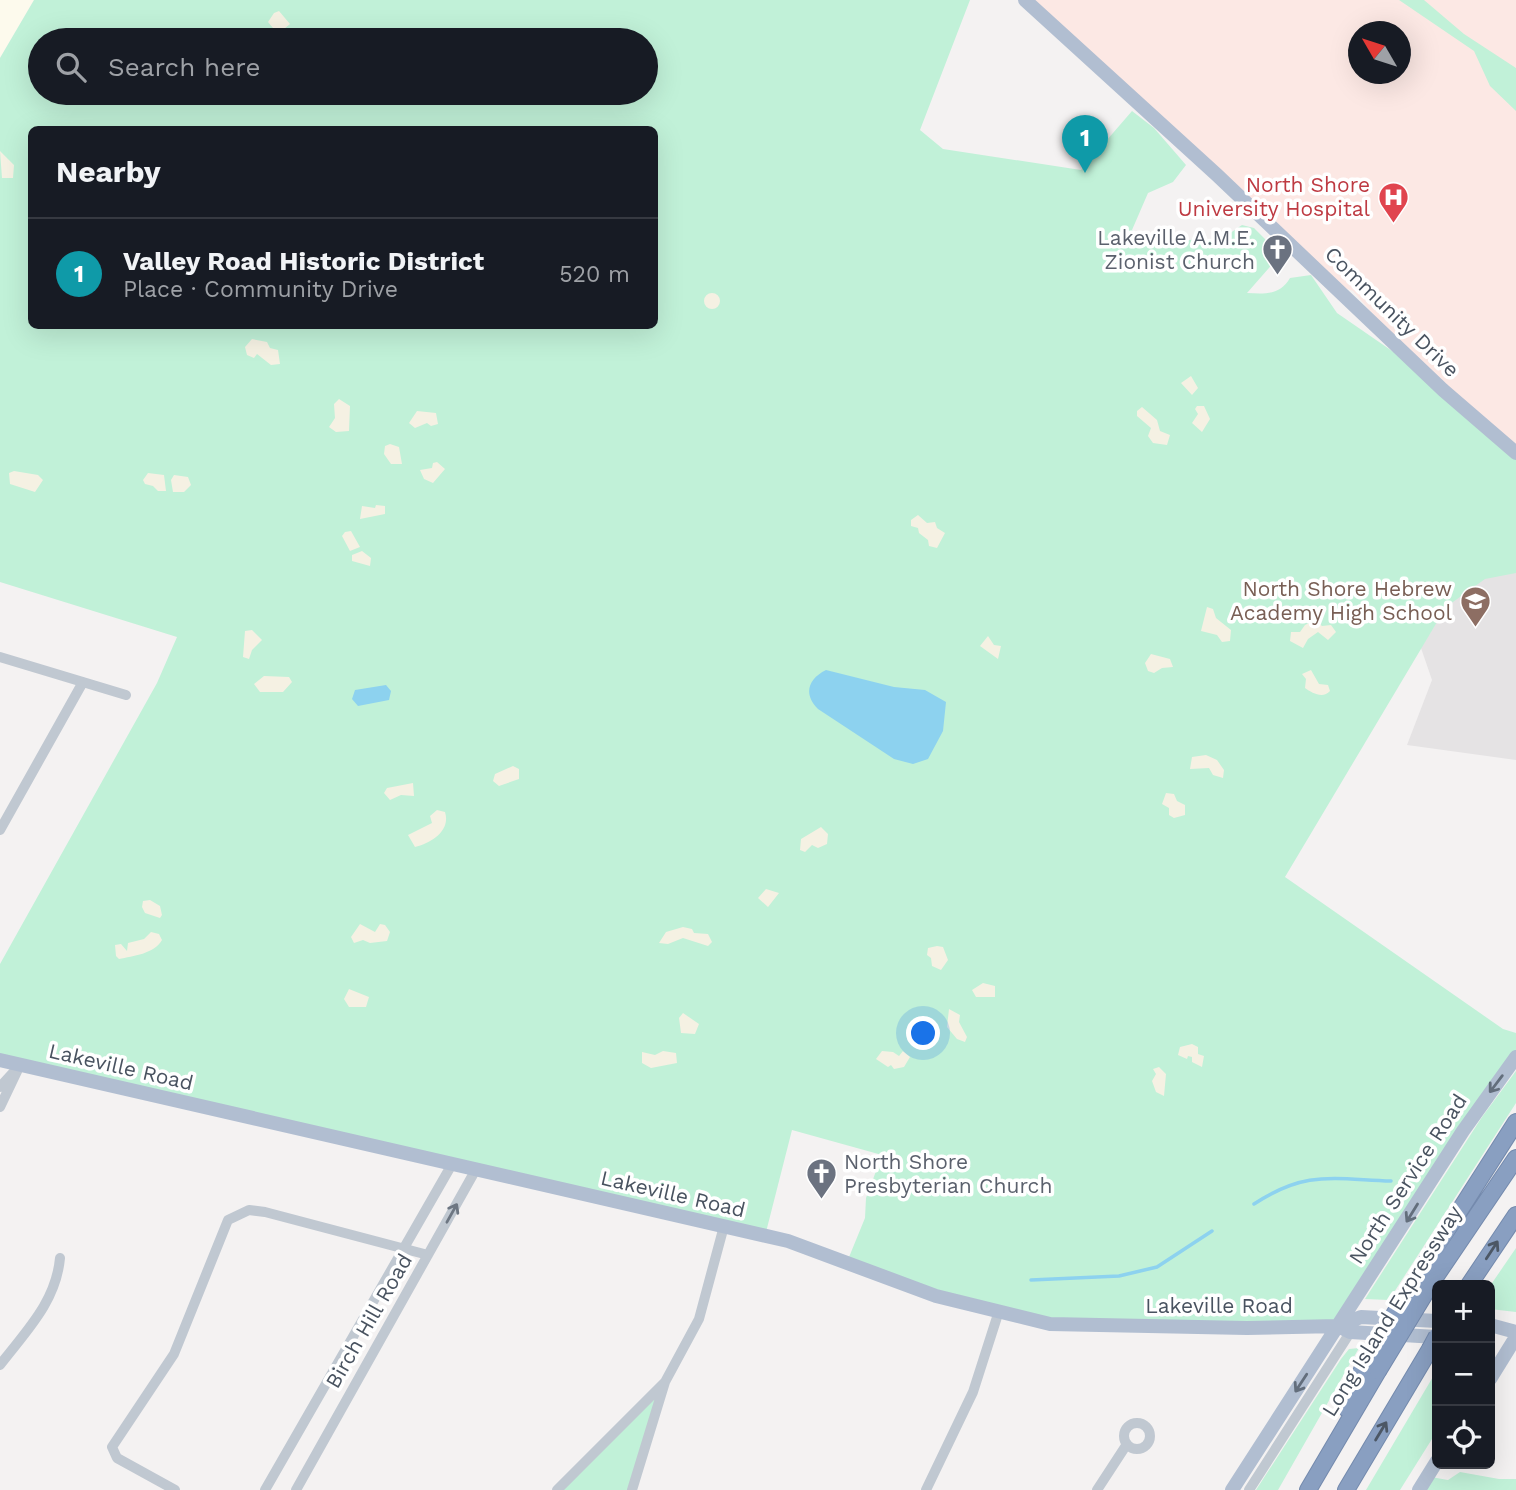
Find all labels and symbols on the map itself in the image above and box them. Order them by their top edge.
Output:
north arrow [1348,21,1411,84]
pin: 1 [1062,115,1108,173]
place label: North Shore University Hospital [1178,172,1371,221]
hospital icon: North Shore University Hospital [1376,180,1410,224]
place label: Lakeville A.M.E. Zionist Church [1097,225,1255,274]
church icon: Lakeville A.M.E. Zionist Church [1261,233,1295,277]
street label: Community Drive [1320,241,1465,382]
place label: North Shore Hebrew Academy High School [1230,576,1453,625]
school or university icon: North Shore Hebrew Academy High School [1458,584,1492,628]
your location [906,1016,940,1050]
street label: Lakeville Road [46,1038,196,1095]
one-way arrow [1488,1074,1503,1093]
street label: North Service Road [1343,1089,1472,1268]
place label: North Shore Presbyterian Church [844,1149,1052,1198]
church icon: North Shore Presbyterian Church [804,1157,838,1201]
street label: Lakeville Road [598,1165,748,1222]
street label: Long Island Expressway [1316,1201,1467,1421]
one-way arrow [1404,1202,1418,1222]
one-way arrow [446,1203,459,1224]
one-way arrow [1486,1240,1500,1260]
street label: Birch Hill Road [320,1249,417,1392]
street label: Lakeville Road [1145,1293,1293,1318]
one-way arrow [1293,1372,1307,1392]
one-way arrow [1374,1422,1388,1442]

